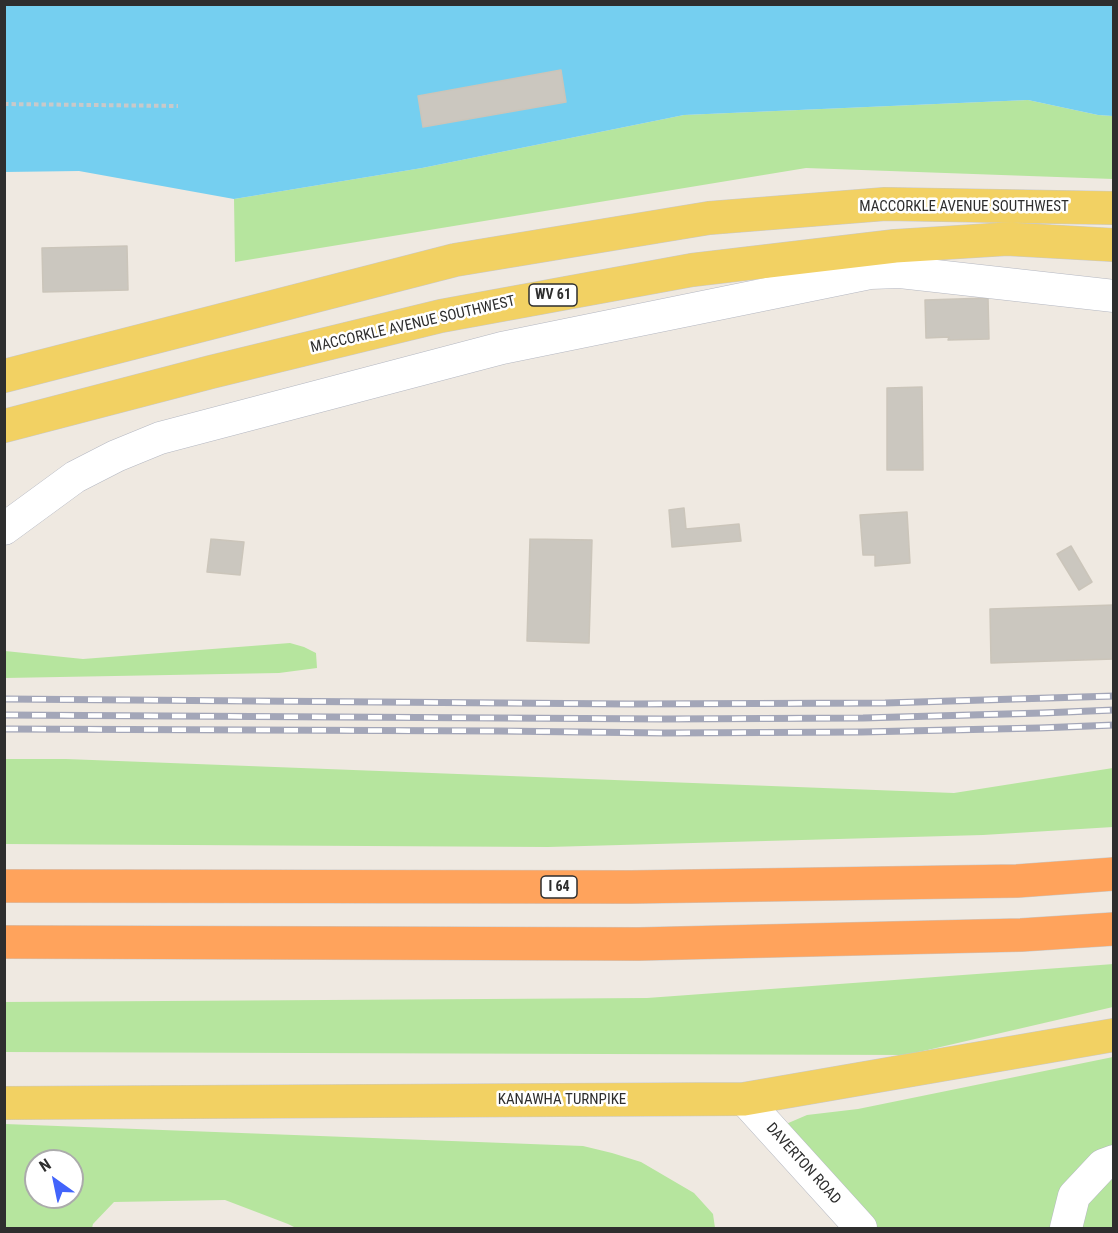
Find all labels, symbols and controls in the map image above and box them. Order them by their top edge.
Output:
street label: MACCORKLE AVENUE SOUTHWEST [859,198,1069,216]
road number: WV 61 [529,284,577,306]
street label: MACCORKLE AVENUE SOUTHWEST [309,293,517,357]
road number: I 64 [541,876,577,898]
street label: KANAWHA TURNPIKE [498,1091,626,1109]
street label: DAVERTON ROAD [762,1120,844,1208]
north arrow [24,1149,84,1209]
text: N [36,1155,54,1176]

